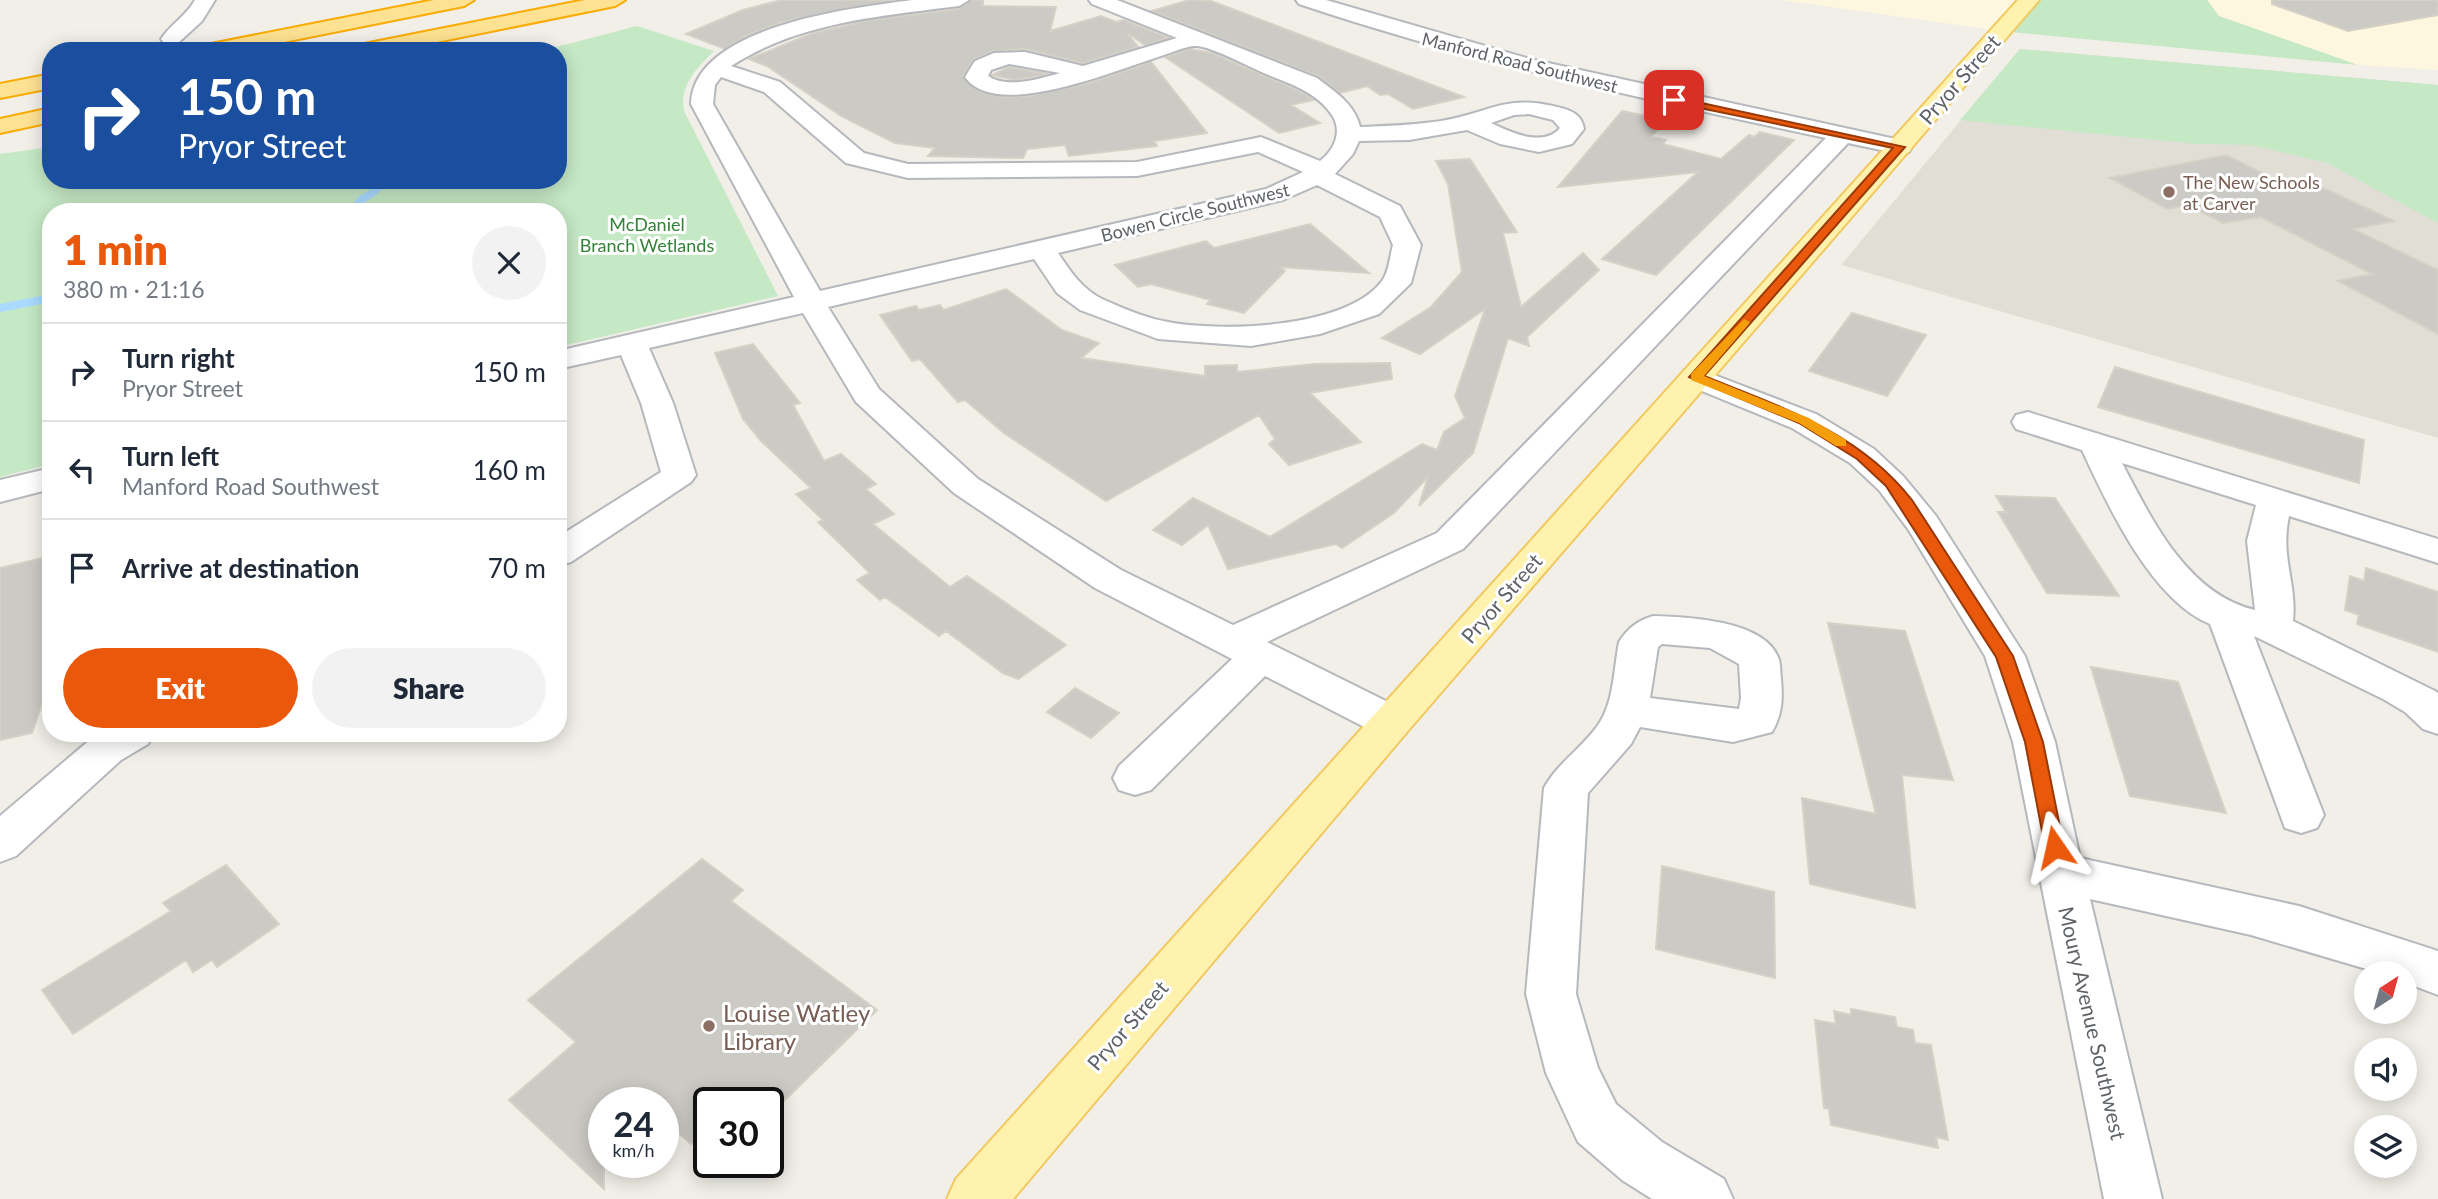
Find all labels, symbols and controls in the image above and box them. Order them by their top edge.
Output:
street label: Manford Road Southwest [1420,27,1621,97]
street label: Pryor Street [1913,29,2005,129]
text: 150 m [178,67,316,125]
icon: right [63,70,154,161]
pin [1644,70,1704,130]
icon: arrive [1655,81,1693,119]
text: Pryor Street [178,126,346,165]
place label: The New Schools at Carver [2183,171,2320,214]
street label: Bowen Circle Southwest [1099,178,1292,246]
marker: The New Schools at Carver [2161,184,2177,200]
park label: McDaniel Branch Wetlands [580,213,714,256]
text: 1 min [63,224,168,274]
button: close [472,226,546,300]
text: 380 m · 21:16 [63,275,205,303]
text: Turn right [122,342,235,374]
icon: right [63,353,101,391]
text: 150 m [473,356,546,388]
text: Pryor Street [122,374,243,402]
text: Turn left [122,440,219,472]
icon: left [63,451,101,489]
text: 160 m [473,454,546,486]
text: Manford Road Southwest [122,472,379,500]
street label: Pryor Street [1455,548,1547,648]
icon: arrive [63,549,101,587]
text: Arrive at destination [122,552,359,584]
text: 70 m [488,552,546,584]
button: Exit [63,648,298,728]
button: Share [312,648,546,728]
position arrow [2018,810,2092,884]
street label: Moury Avenue Southwest [2054,904,2132,1142]
north arrow [2354,961,2417,1024]
map controls [2354,961,2417,1178]
street label: Pryor Street [1081,975,1173,1075]
place label: Louise Watley Library [723,998,871,1055]
marker: Louise Watley Library [701,1018,717,1034]
button: sound [2354,1038,2417,1101]
speed limit sign: 30 [693,1087,784,1178]
text: 24 [613,1102,654,1144]
button: layers [2354,1115,2417,1178]
text: km/h [612,1139,655,1161]

